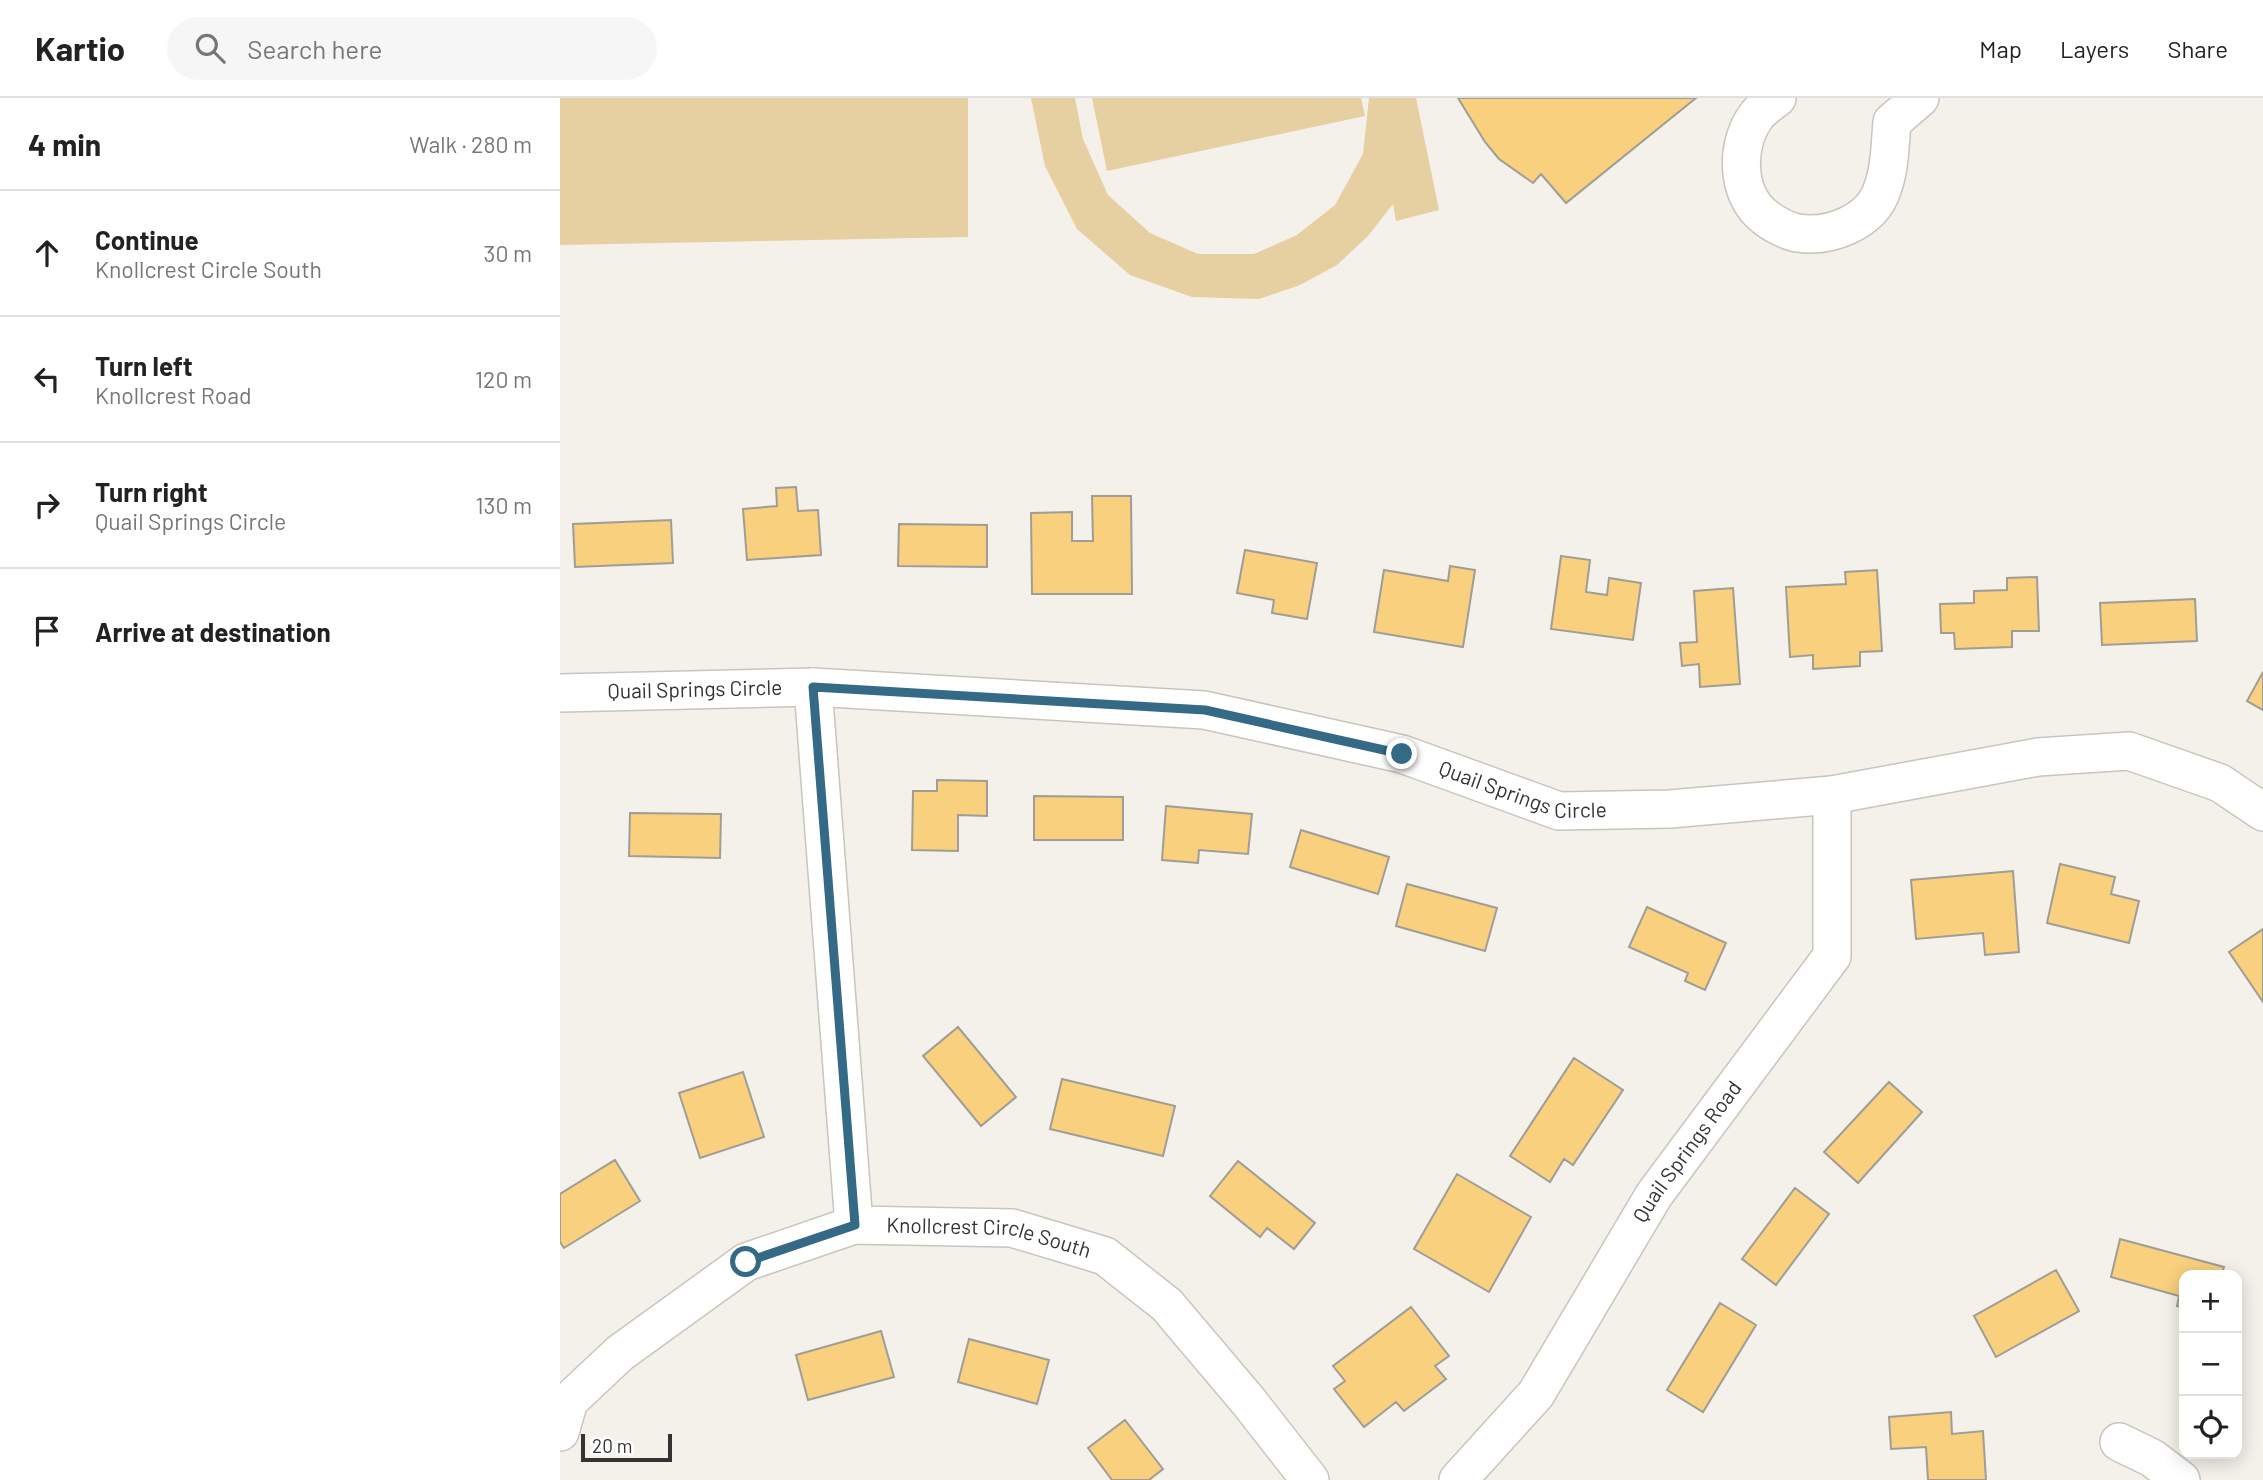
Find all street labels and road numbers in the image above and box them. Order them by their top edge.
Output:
street label: Quail Springs Circle [607,674,783,703]
street label: Quail Springs Circle [1436,755,1607,822]
street label: Quail Springs Road [1627,1075,1746,1226]
street label: Knollcrest Circle South [886,1212,1094,1262]

